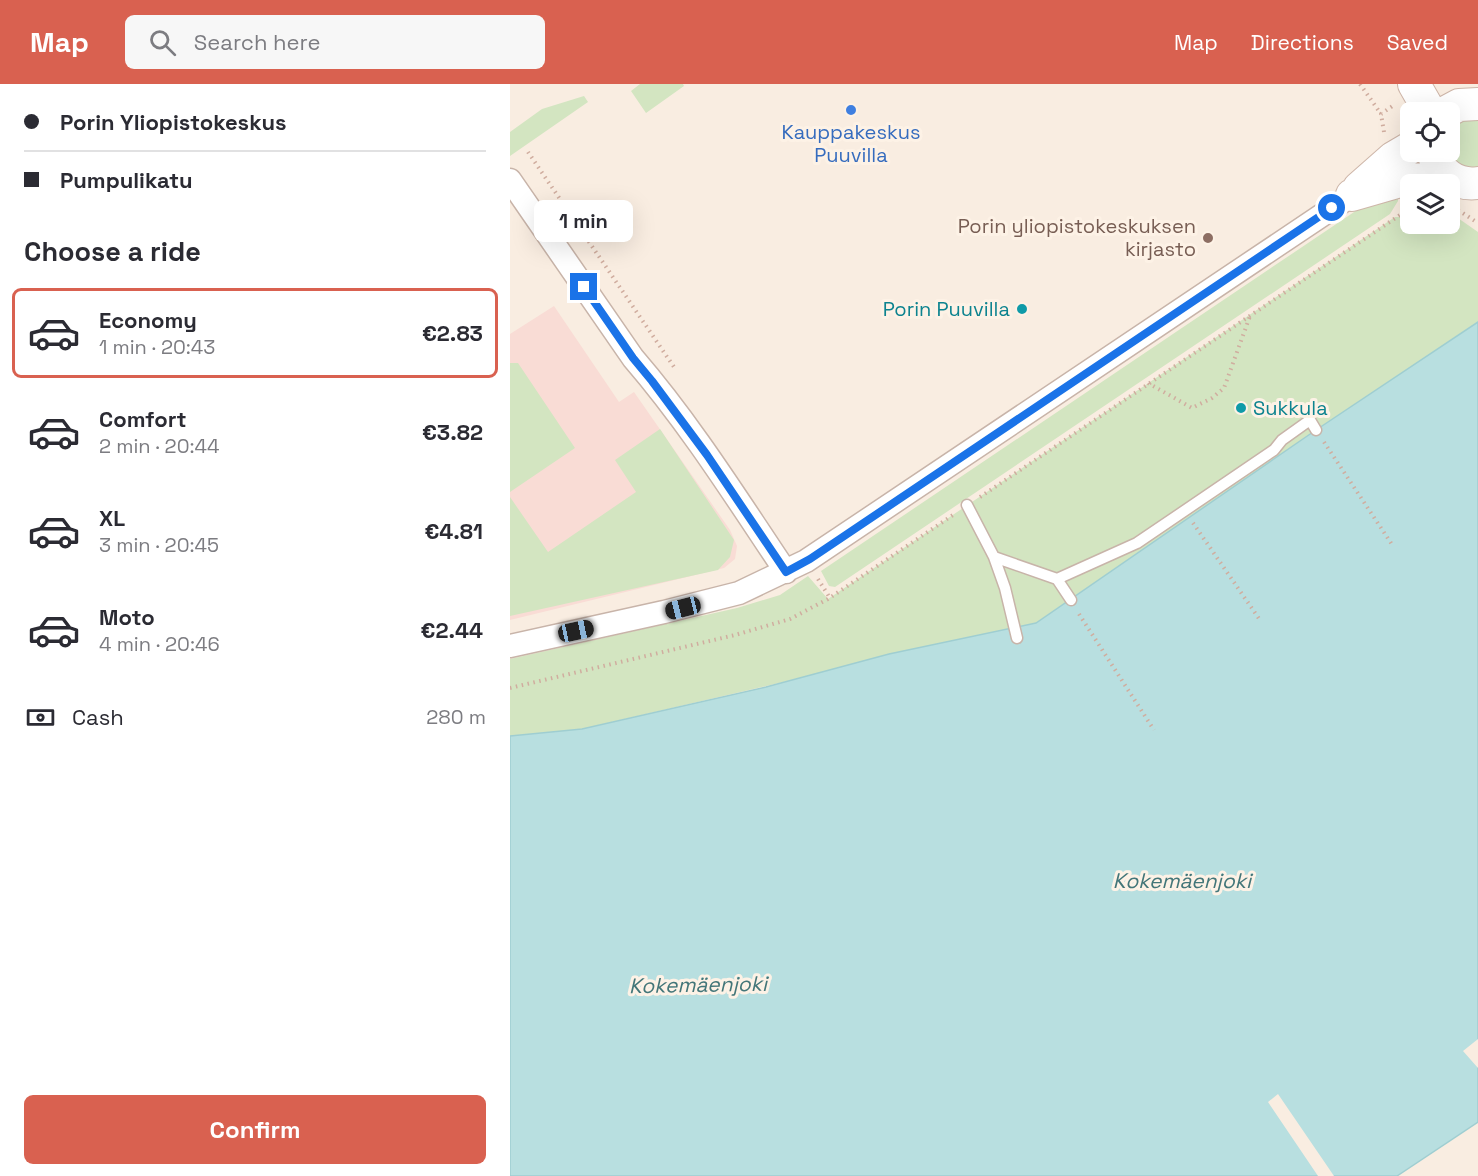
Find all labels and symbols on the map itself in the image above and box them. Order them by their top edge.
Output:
marker: Kauppakeskus Puuvilla [844,103,858,117]
place label: Kauppakeskus Puuvilla [781,119,921,168]
route start [1318,194,1345,221]
callout: 1 min [535,200,634,242]
place label: Porin yliopistokeskuksen kirjasto [958,213,1196,262]
marker: Porin yliopistokeskuksen kirjasto [1201,231,1215,245]
route end [570,273,597,300]
place label: Porin Puuvilla [883,296,1010,322]
marker: Porin Puuvilla [1015,302,1029,316]
place label: Sukkula [1253,395,1328,421]
marker: Sukkula [1234,401,1248,415]
car [663,595,703,621]
car [557,618,595,644]
water label: Kokemäenjoki [1113,867,1254,894]
water label: Kokemäenjoki [629,970,770,999]

